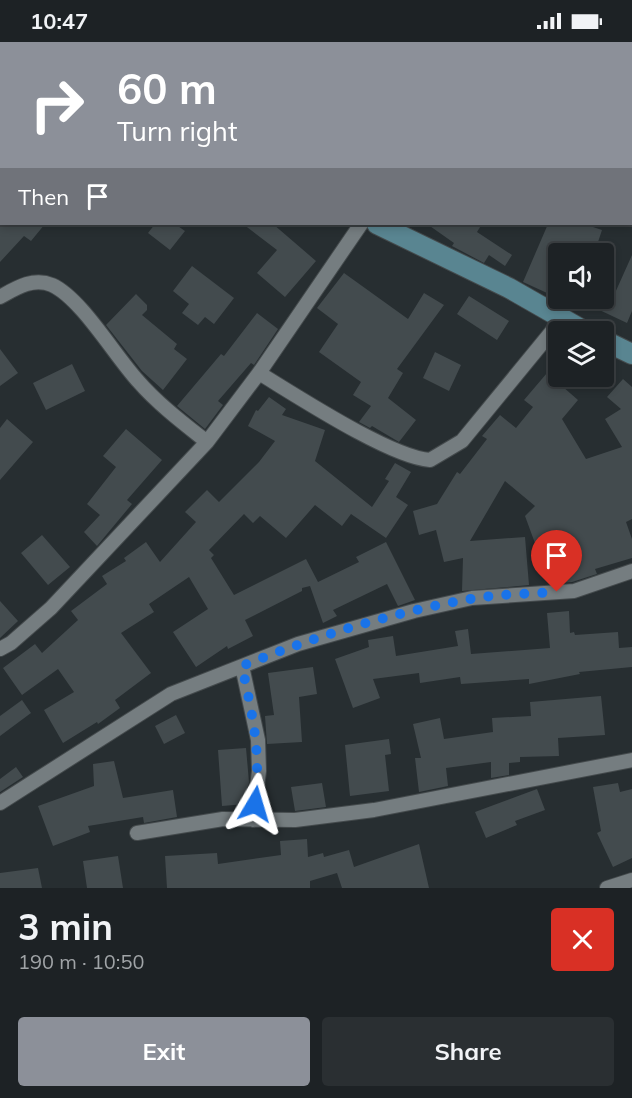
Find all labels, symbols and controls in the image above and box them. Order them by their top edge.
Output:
text: 10:47 [30,7,88,35]
text: 60 m [117,62,217,115]
icon: right [18,66,96,144]
text: Turn right [117,114,237,148]
icon: arrive [81,180,114,213]
text: Then [18,183,69,211]
map controls [548,243,614,387]
button: sound [548,243,614,309]
button: layers [548,321,614,387]
pin [531,530,582,592]
icon: arrive [540,539,573,572]
position arrow [223,772,287,836]
text: 3 min [18,904,113,949]
button: close [551,908,614,971]
text: 190 m · 10:50 [18,949,144,974]
button: Exit [18,1017,310,1086]
button: Share [322,1017,614,1086]

